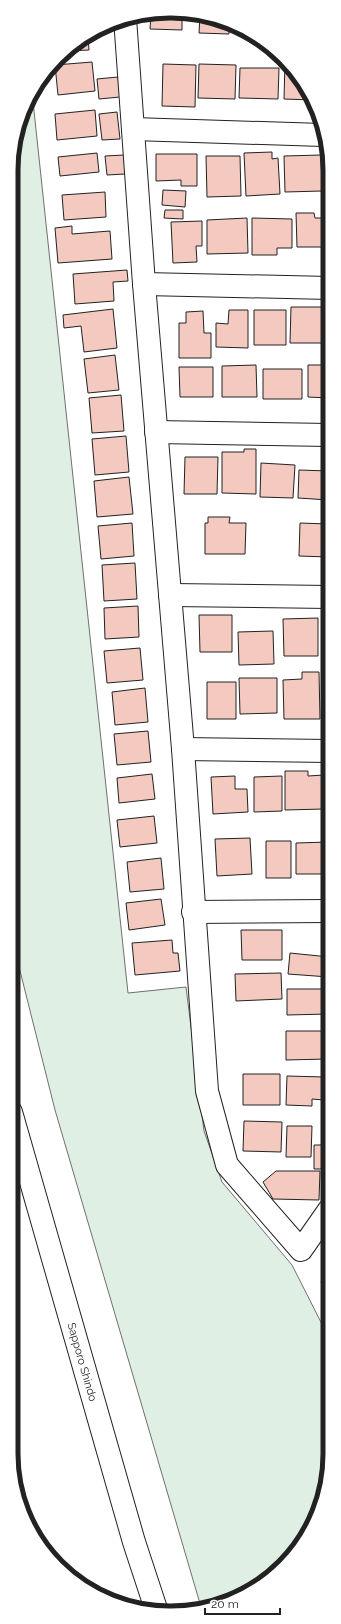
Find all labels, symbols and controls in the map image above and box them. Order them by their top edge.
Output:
street label: Sapporo Shindo [65,1321,100,1403]
scale bar [205,1590,280,1616]
text: 20 m [211,1597,239,1611]

